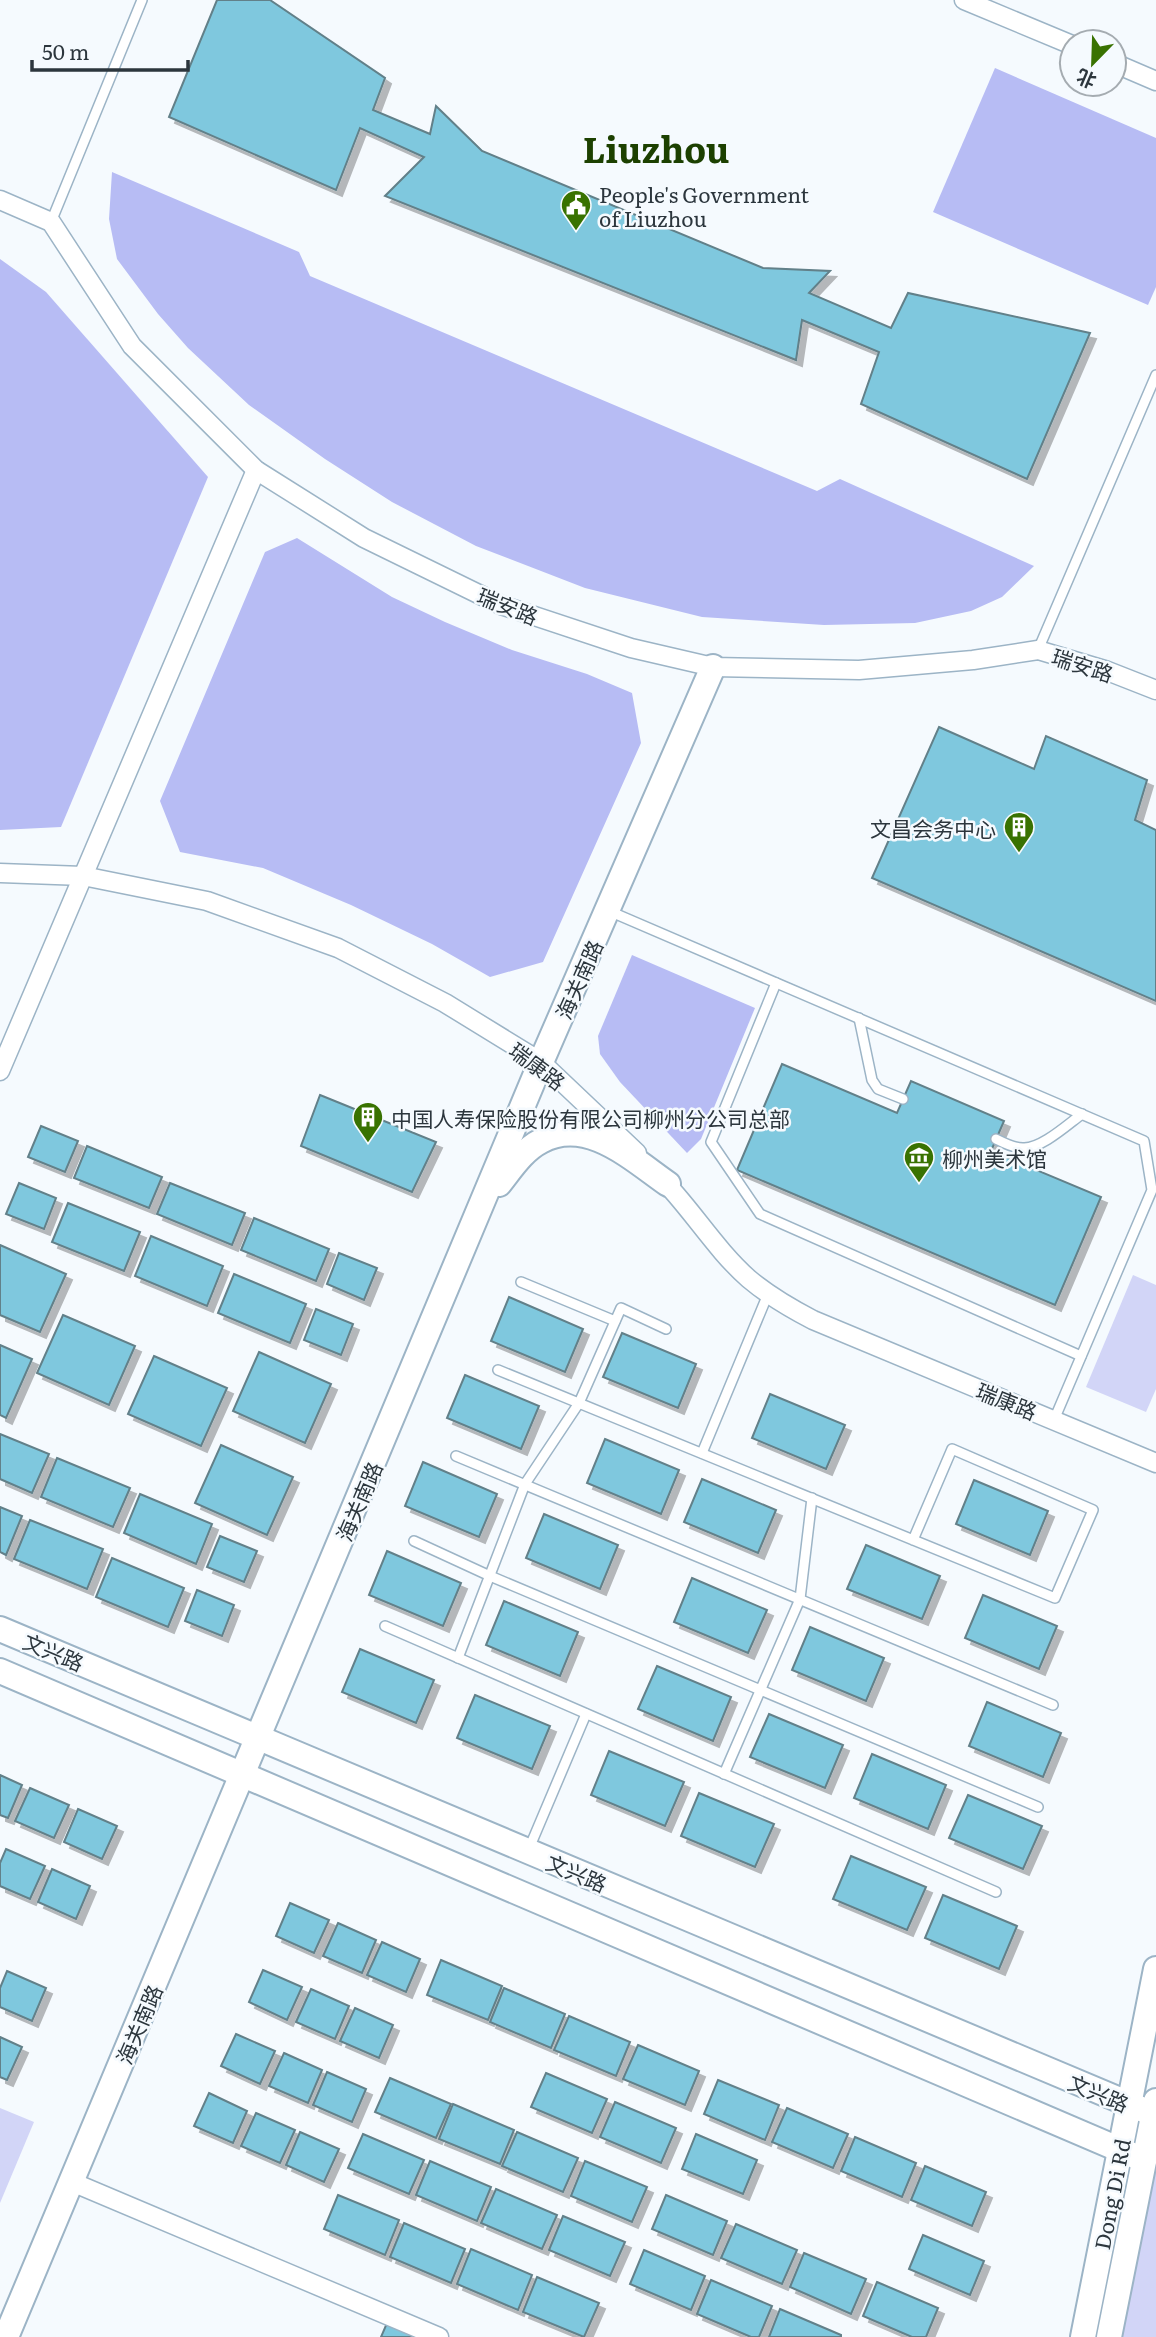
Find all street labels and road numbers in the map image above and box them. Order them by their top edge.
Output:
street label: 瑞安路 [473,579,543,631]
street label: 瑞安路 [1048,640,1118,688]
street label: 海关南路 [547,934,609,1024]
street label: 瑞康路 [504,1034,572,1096]
street label: 瑞康路 [972,1374,1042,1426]
street label: 海关南路 [327,1456,389,1546]
street label: 文兴路 [19,1624,89,1678]
street label: 文兴路 [542,1845,612,1899]
street label: 海关南路 [107,1979,169,2069]
street label: 文兴路 [1064,2065,1134,2119]
street label: Dong Di Rd [1085,2136,1137,2252]

